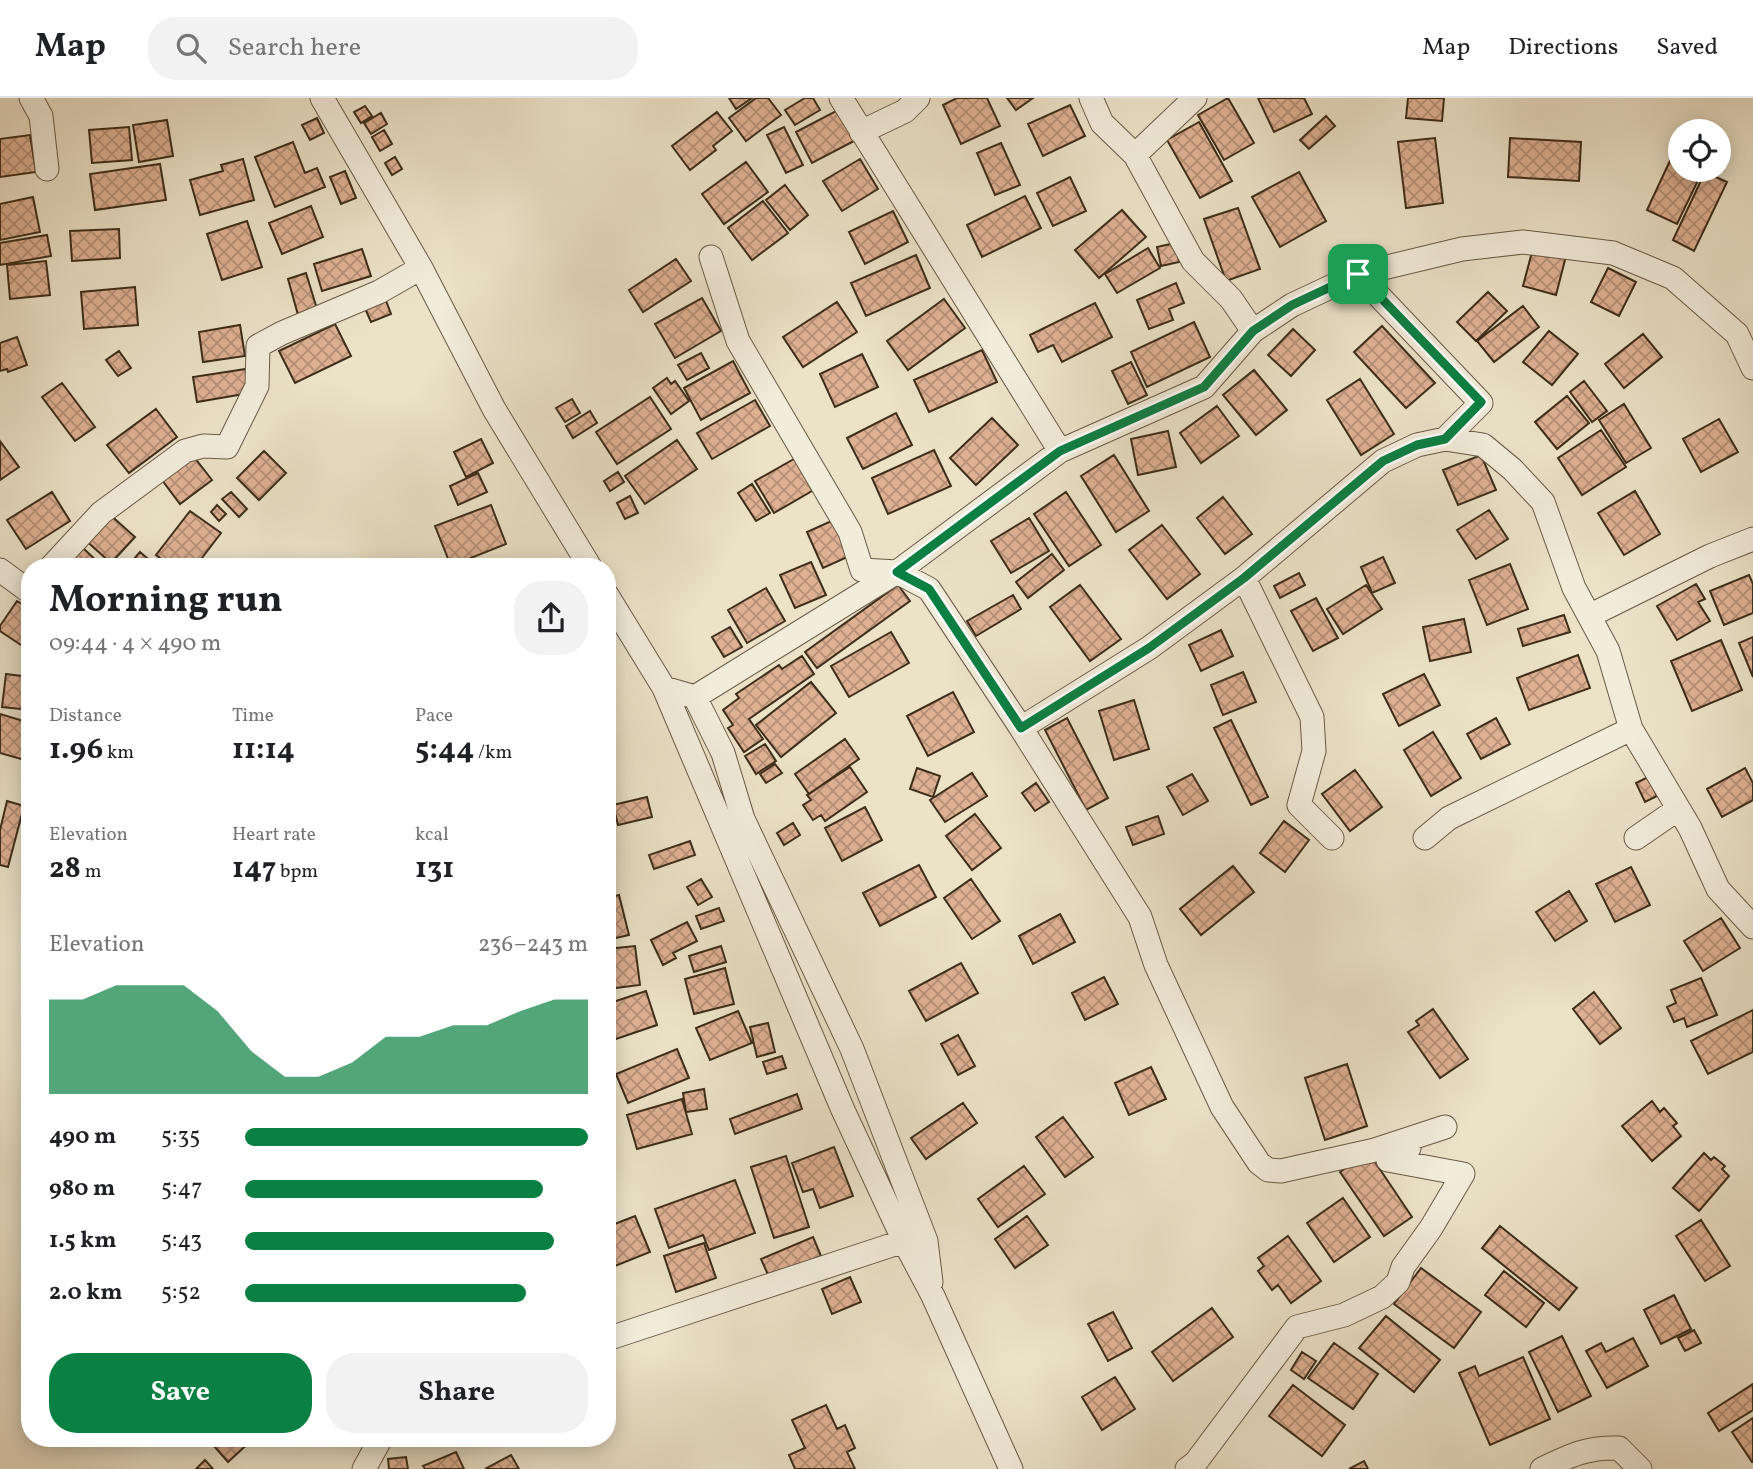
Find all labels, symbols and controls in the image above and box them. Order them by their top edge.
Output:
search box [148,17,638,80]
text: Map [35,25,106,71]
icon: search [172,29,210,67]
text: Search here [228,30,361,66]
text: Map [1422,31,1470,65]
text: Directions [1508,31,1618,65]
text: Saved [1656,31,1718,65]
map controls [1668,119,1731,182]
button: locate [1668,119,1731,182]
pin [1328,244,1388,304]
icon: arrive [1339,255,1377,293]
text: Morning run [49,575,283,628]
button: share [514,581,588,655]
text: 09:44 · 4 × 490 m [49,628,221,660]
text: Distance [49,703,122,729]
text: Time [232,703,274,729]
text: Pace [415,703,453,729]
text: 1.96 [49,729,103,771]
text: 11:14 [232,729,295,771]
text: 5:44 [415,729,474,771]
text: km [103,740,134,766]
text: /km [474,740,512,766]
text: Elevation [49,822,128,848]
text: Heart rate [232,822,316,848]
text: kcal [415,822,449,848]
text: 28 [49,848,81,890]
text: 147 [232,848,276,890]
text: 131 [415,848,454,890]
text: m [81,859,102,885]
text: bpm [276,859,318,885]
text: Elevation [49,929,145,961]
text: 236–243 m [478,929,588,961]
text: 490 m [49,1121,116,1153]
text: 5:35 [161,1121,200,1153]
text: 980 m [49,1173,115,1205]
text: 5:47 [161,1173,202,1205]
text: 1.5 km [49,1225,116,1257]
text: 5:43 [161,1225,202,1257]
text: 2.0 km [49,1277,122,1309]
text: 5:52 [161,1277,201,1309]
button: Save [49,1353,312,1433]
button: Share [326,1353,588,1433]

